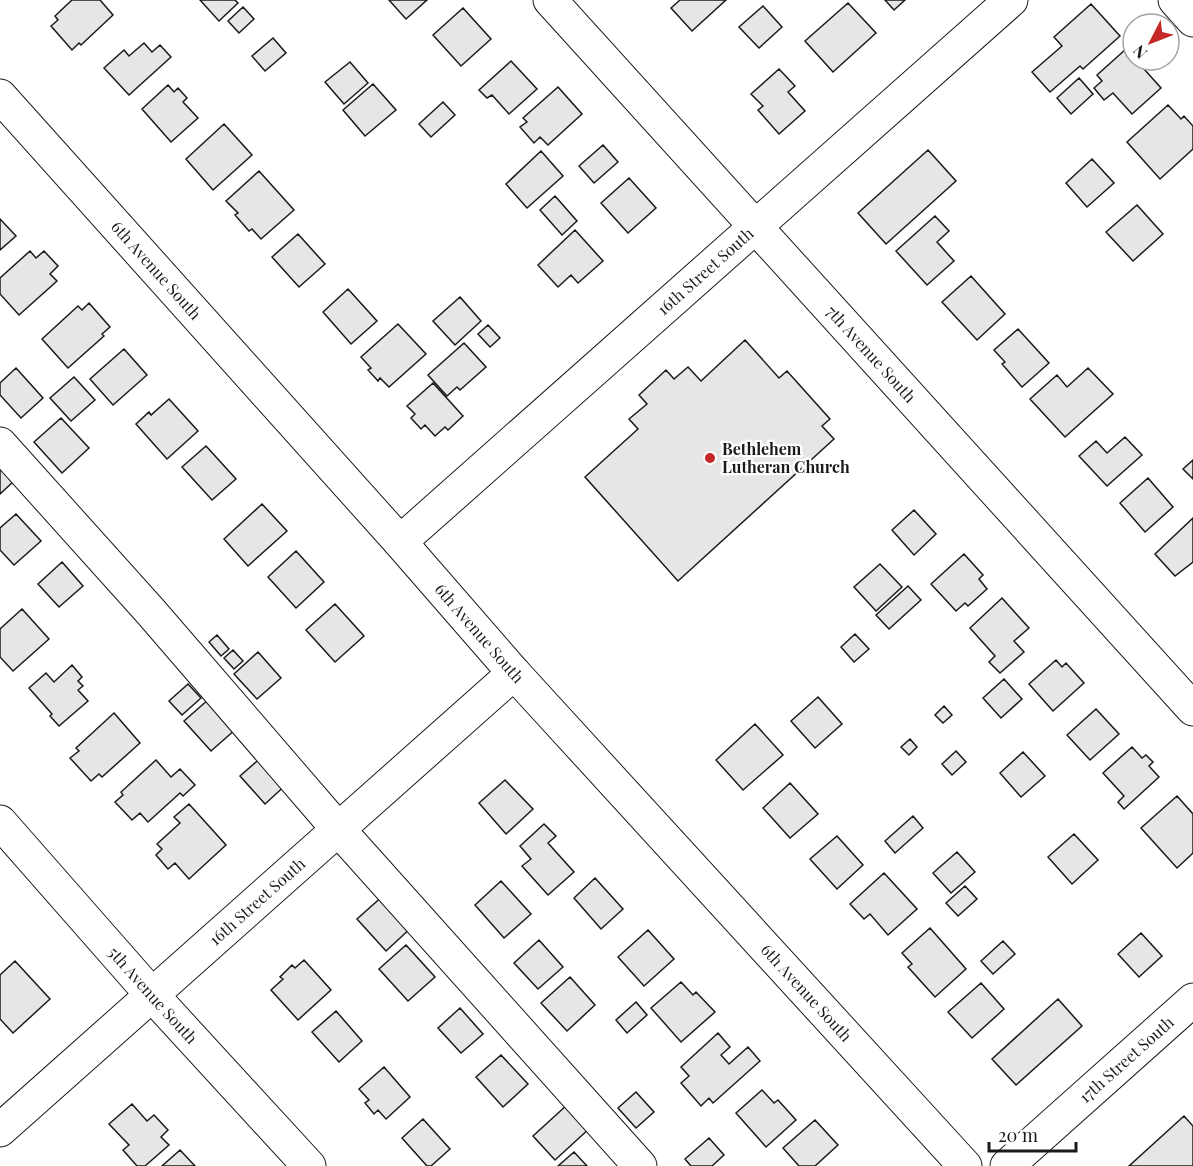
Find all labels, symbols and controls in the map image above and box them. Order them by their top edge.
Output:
north arrow [1121,12,1181,72]
text: N [1128,41,1151,64]
street label: 6th Avenue South [107,216,207,324]
street label: 16th Street South [652,222,758,319]
street label: 7th Avenue South [822,301,921,407]
place label: Bethlehem Lutheran Church [722,438,850,477]
marker: Bethlehem Lutheran Church [703,451,717,465]
street label: 6th Avenue South [431,579,529,688]
street label: 16th Street South [204,852,310,949]
street label: 6th Avenue South [757,939,857,1046]
street label: 5th Avenue South [104,942,203,1048]
street label: 17th Street South [1074,1011,1178,1107]
scale bar [989,1115,1076,1153]
text: 20 m [998,1123,1038,1147]

